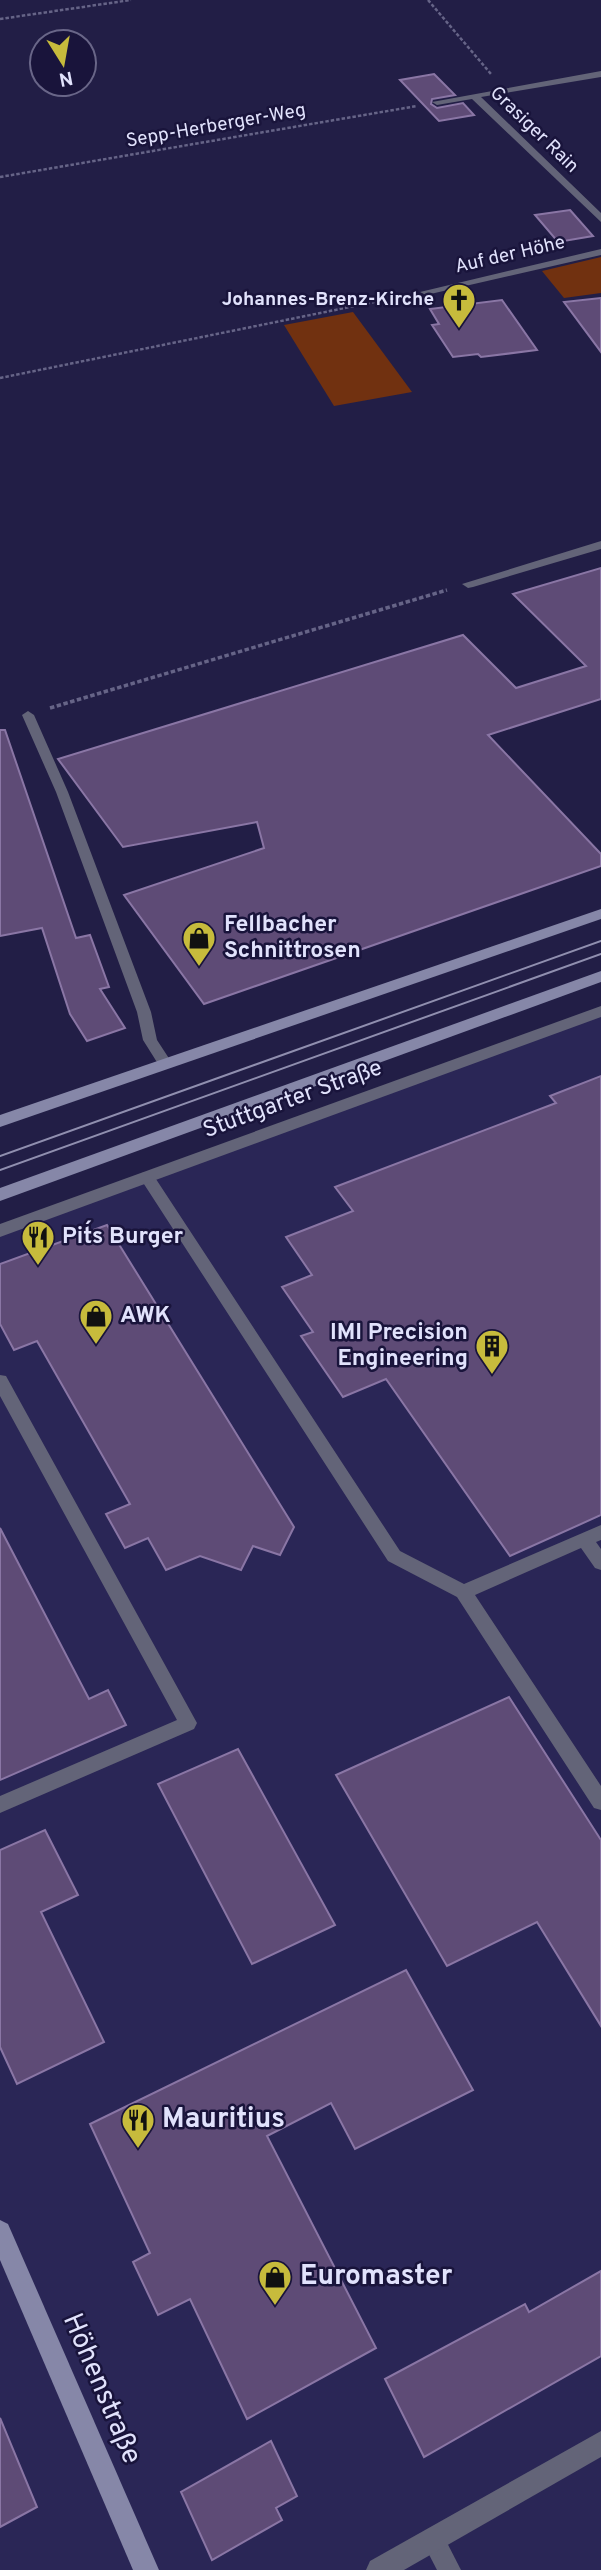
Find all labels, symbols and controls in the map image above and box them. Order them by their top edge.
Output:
north arrow [28,28,98,98]
text: N [57,65,75,91]
street label: Grasiger Rain [484,82,584,178]
street label: Sepp-Herberger-Weg [124,98,308,154]
street label: Auf der Höhe [453,231,567,279]
church icon: Johannes-Brenz-Kirche [440,281,478,330]
place label: Johannes-Brenz-Kirche [222,288,434,312]
place label: Fellbacher Schnittrosen [224,911,361,966]
shop icon: Fellbacher Schnittrosen [180,919,218,968]
street label: Stuttgarter Straße [199,1054,387,1146]
restaurant icon: Pit´s Burger [19,1218,57,1267]
place label: Pit´s Burger [62,1220,184,1252]
shop icon: AWK [77,1297,115,1346]
place label: AWK [120,1302,171,1331]
place label: IMI Precision Engineering [330,1319,468,1374]
building icon: IMI Precision Engineering [473,1327,511,1376]
restaurant icon: Mauritius [119,2101,157,2150]
place label: Mauritius [162,2102,285,2138]
shop icon: Euromaster [256,2258,294,2307]
place label: Euromaster [300,2259,453,2295]
street label: Höhenstraße [53,2308,149,2470]

